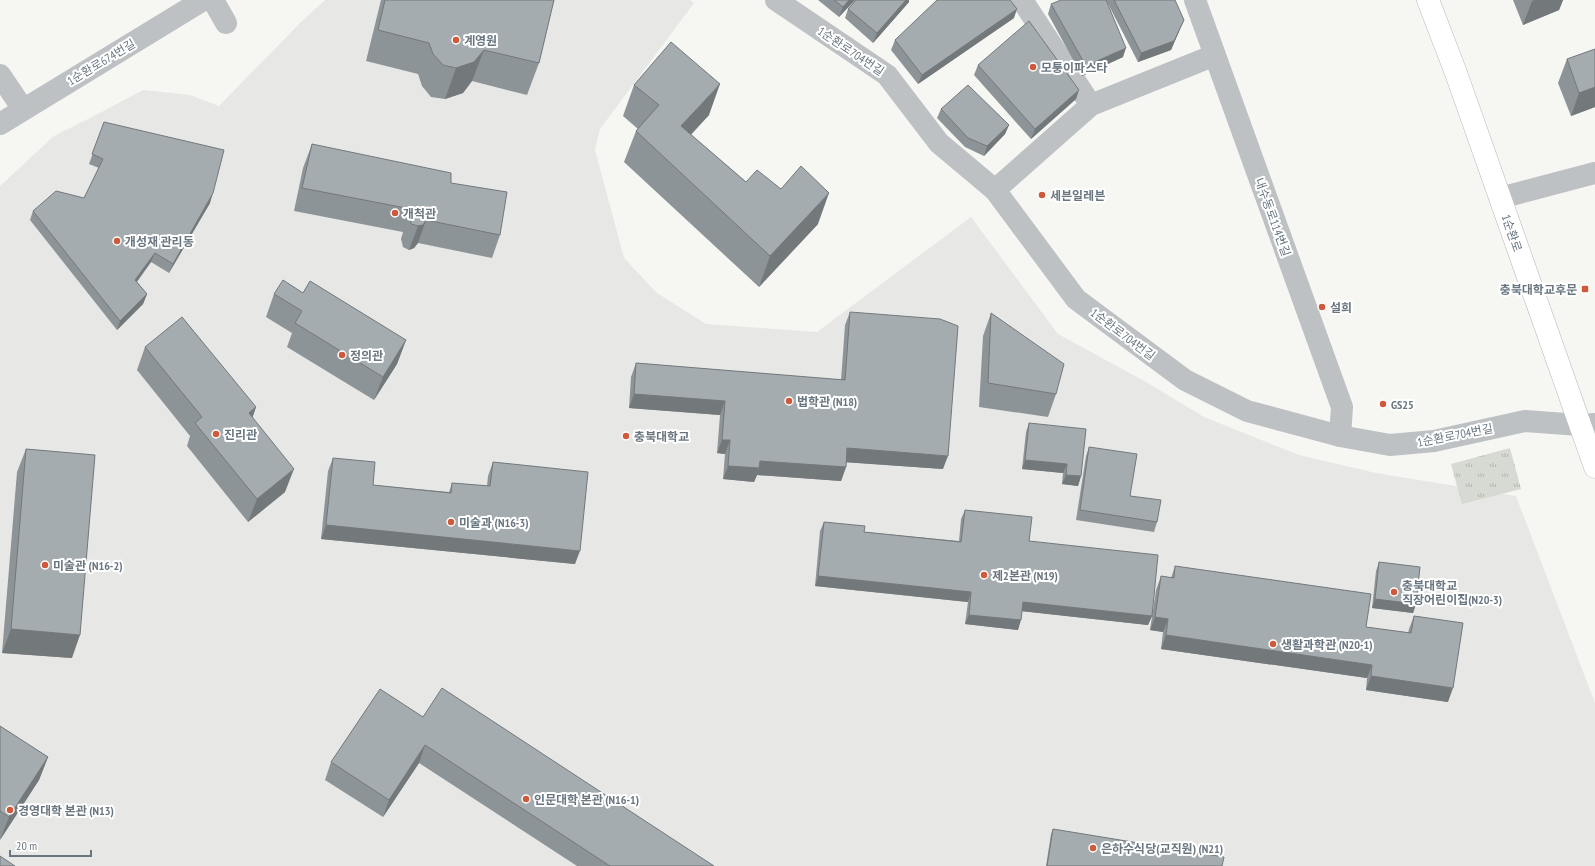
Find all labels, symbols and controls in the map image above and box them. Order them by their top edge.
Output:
street label: 1순환로704번길 [815,23,887,79]
place label: 계영원 [464,33,497,48]
marker: 계영원 [451,35,461,45]
street label: 1순환로674번길 [64,36,138,88]
place label: 모퉁이파스타 [1041,60,1107,75]
marker: 모퉁이파스타 [1028,62,1038,72]
street label: 내수동로114번길 [1252,176,1294,258]
place label: 세븐일레븐 [1050,188,1105,203]
marker: 세븐일레븐 [1037,190,1047,200]
place label: 개척관 [403,206,436,221]
marker: 개척관 [390,208,400,218]
street label: 1순환로 [1499,212,1525,254]
place label: 개성재 관리동 [125,234,194,249]
marker: 개성재 관리동 [112,236,122,246]
place label: 충북대학교후문 [1500,282,1577,297]
marker: 충북대학교후문 [1580,284,1590,294]
place label: 설희 [1330,300,1352,315]
marker: 설희 [1317,302,1327,312]
street label: 1순환로704번길 [1088,305,1158,363]
place label: 정의관 [350,348,383,363]
marker: 정의관 [337,350,347,360]
place label: 법학관 (N18) [797,394,857,409]
marker: 법학관 (N18) [784,396,794,406]
place label: GS25 [1391,397,1414,412]
marker: GS25 [1378,399,1388,409]
street label: 1순환로704번길 [1416,420,1494,450]
place label: 진리관 [224,427,257,442]
marker: 진리관 [211,429,221,439]
place label: 충북대학교 [634,429,689,444]
marker: 충북대학교 [621,431,631,441]
place label: 미술과 (N16-3) [459,515,529,530]
marker: 미술과 (N16-3) [446,517,456,527]
place label: 미술관 (N16-2) [53,558,123,573]
marker: 미술관 (N16-2) [40,560,50,570]
place label: 제2본관 (N19) [992,568,1058,583]
marker: 제2본관 (N19) [979,570,989,580]
place label: 충북대학교 직장어린이집(N20-3) [1402,578,1502,607]
marker: 충북대학교 직장어린이집(N20-3) [1389,587,1399,597]
place label: 생활과학관 (N20-1) [1281,637,1373,652]
marker: 생활과학관 (N20-1) [1268,639,1278,649]
place label: 인문대학 본관 (N16-1) [534,792,639,807]
marker: 인문대학 본관 (N16-1) [521,794,531,804]
place label: 경영대학 본관 (N13) [18,803,114,818]
marker: 경영대학 본관 (N13) [5,805,15,815]
scale bar [10,832,91,858]
text: 20 m [16,838,37,853]
place label: 은하수식당(교직원) (N21) [1101,841,1223,856]
marker: 은하수식당(교직원) (N21) [1088,843,1098,853]

